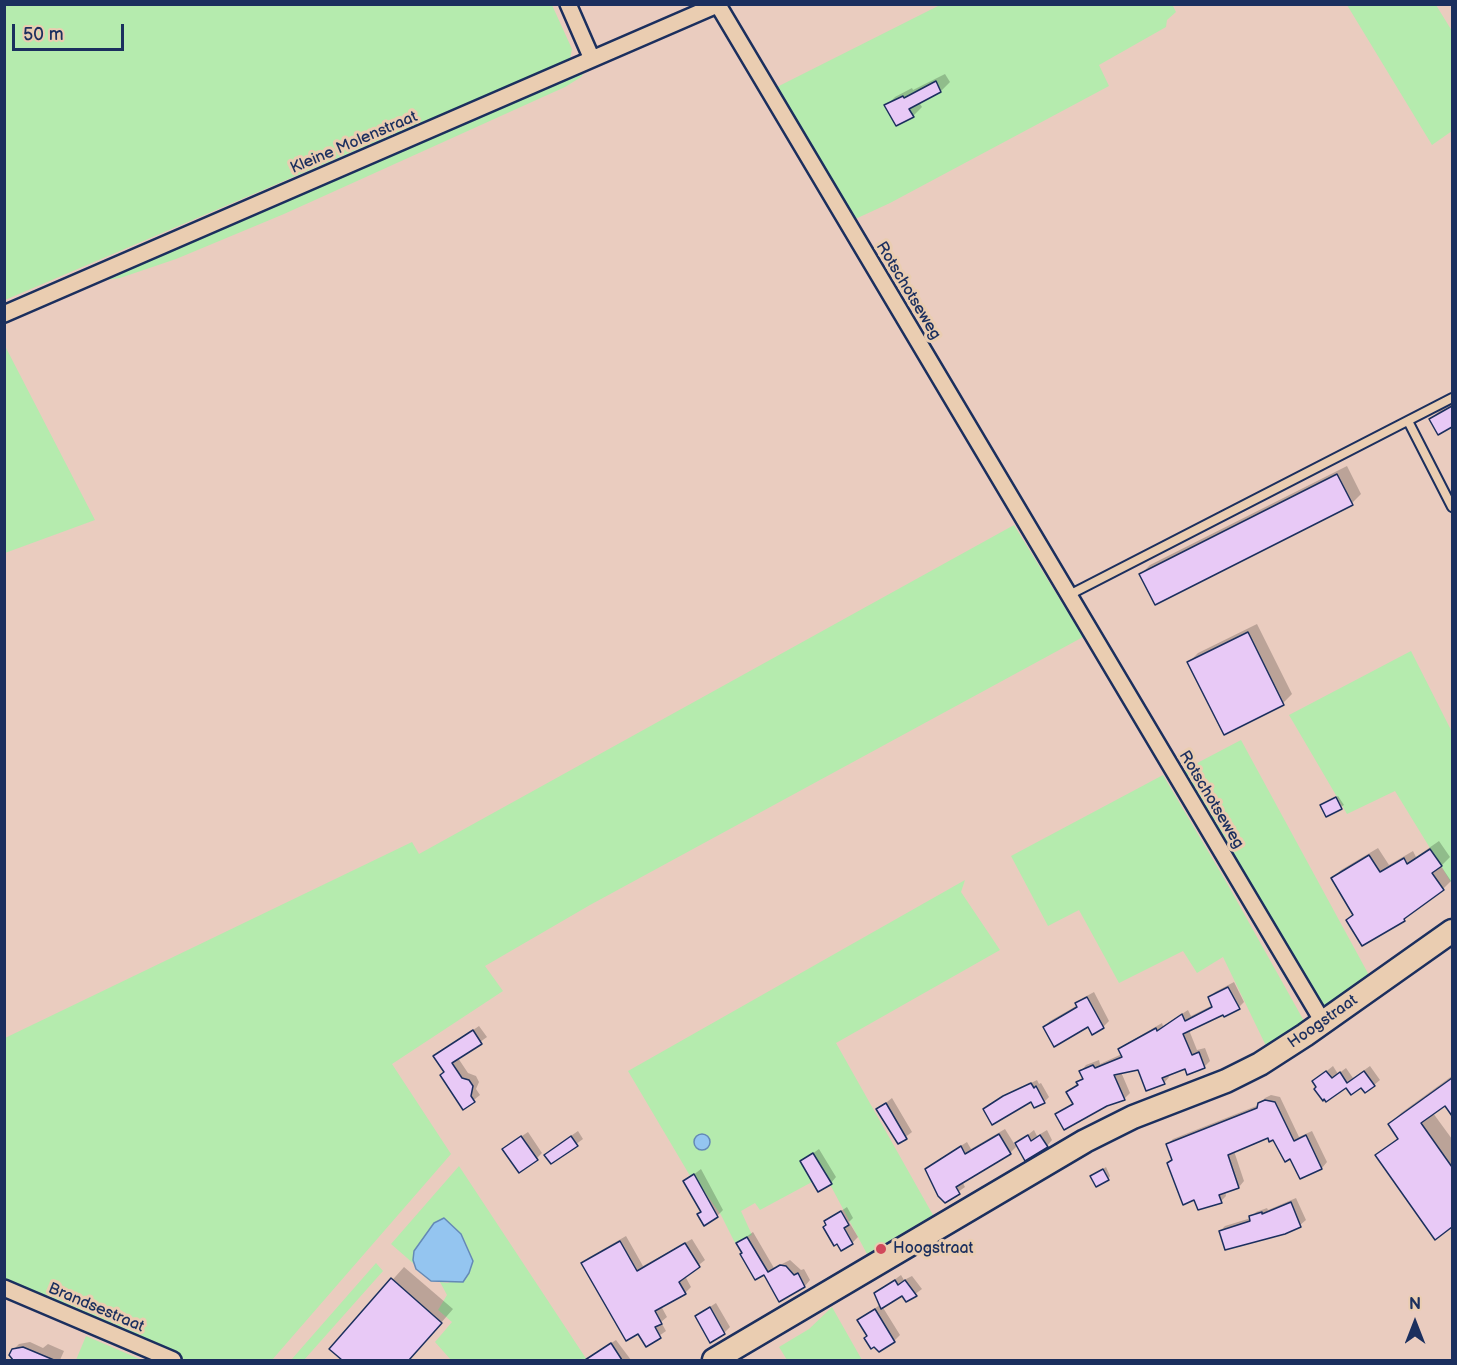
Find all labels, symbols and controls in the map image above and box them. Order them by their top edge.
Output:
scale bar [15,12,128,50]
text: 50 m [23,24,64,45]
street label: Kleine Molenstraat [288,108,420,178]
street label: Rotschotseweg [871,239,945,343]
street label: Rotschotseweg [1174,748,1248,852]
street label: Hoogstraat [1285,991,1361,1053]
place label: Hoogstraat [893,1239,973,1259]
marker: Hoogstraat [874,1242,888,1256]
street label: Brandsestraat [45,1279,147,1337]
north arrow [1385,1293,1445,1353]
text: N [1409,1295,1421,1314]

